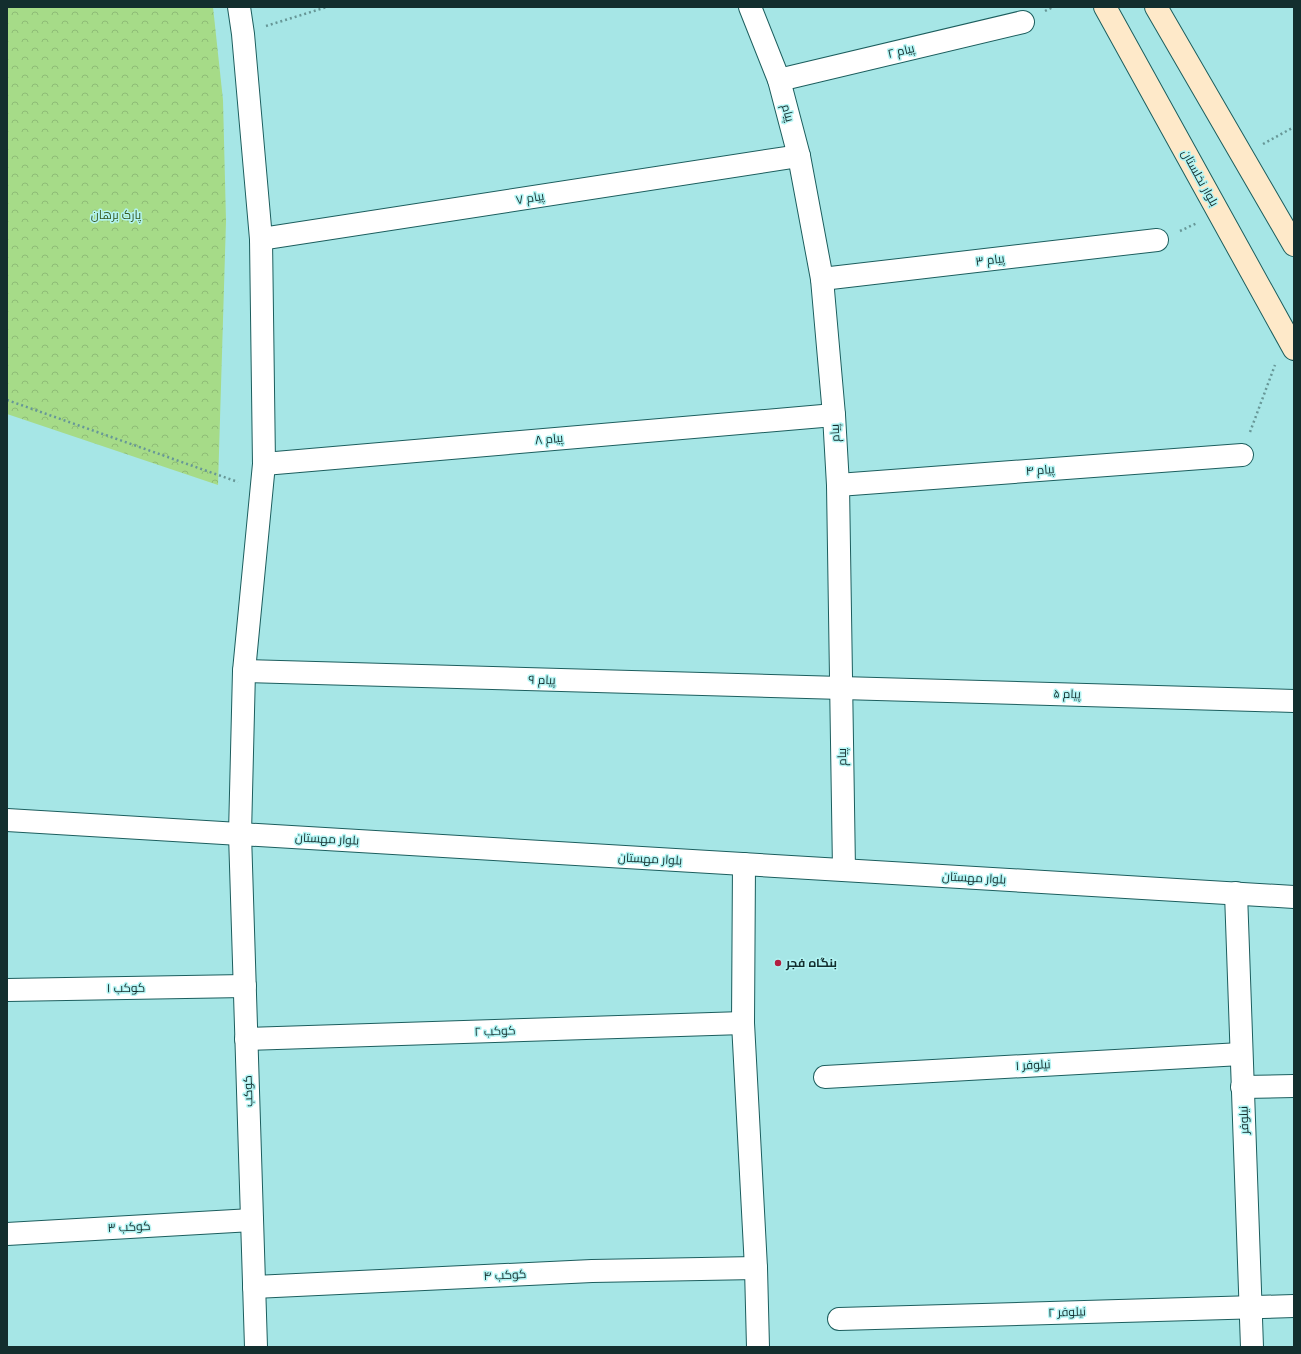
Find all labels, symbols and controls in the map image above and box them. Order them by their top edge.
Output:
street label: پیام ۲ [886,39,917,63]
street label: پیام [777,102,799,125]
street label: بلوار نخلستان [1178,146,1223,209]
street label: پیام ۷ [515,187,546,209]
park label: پارک برهان [91,206,142,224]
street label: پیام ۳ [974,249,1006,271]
street label: پیام [826,423,844,442]
street label: پیام ۸ [534,429,565,449]
street label: پیام ۴ [1025,460,1056,480]
street label: پیام ۹ [528,671,557,689]
street label: پیام ۵ [1053,685,1082,704]
street label: پیام [833,747,851,766]
street label: بلوار مهستان [294,828,360,849]
street label: بلوار مهستان [617,848,683,869]
street label: بلوار مهستان [941,867,1007,888]
place label: بنگاه فجر [785,954,837,971]
marker: بنگاه فجر [773,958,783,968]
street label: کوکب ۱ [107,979,145,996]
street label: کوکب ۲ [474,1021,516,1040]
street label: نیلوفر ۱ [1015,1055,1051,1074]
street label: کوکب [238,1075,257,1107]
street label: نیلوفر [1235,1106,1253,1135]
street label: کوکب ۳ [107,1217,151,1236]
street label: کوکب ۴ [483,1265,527,1284]
street label: نیلوفر ۲ [1048,1302,1086,1321]

